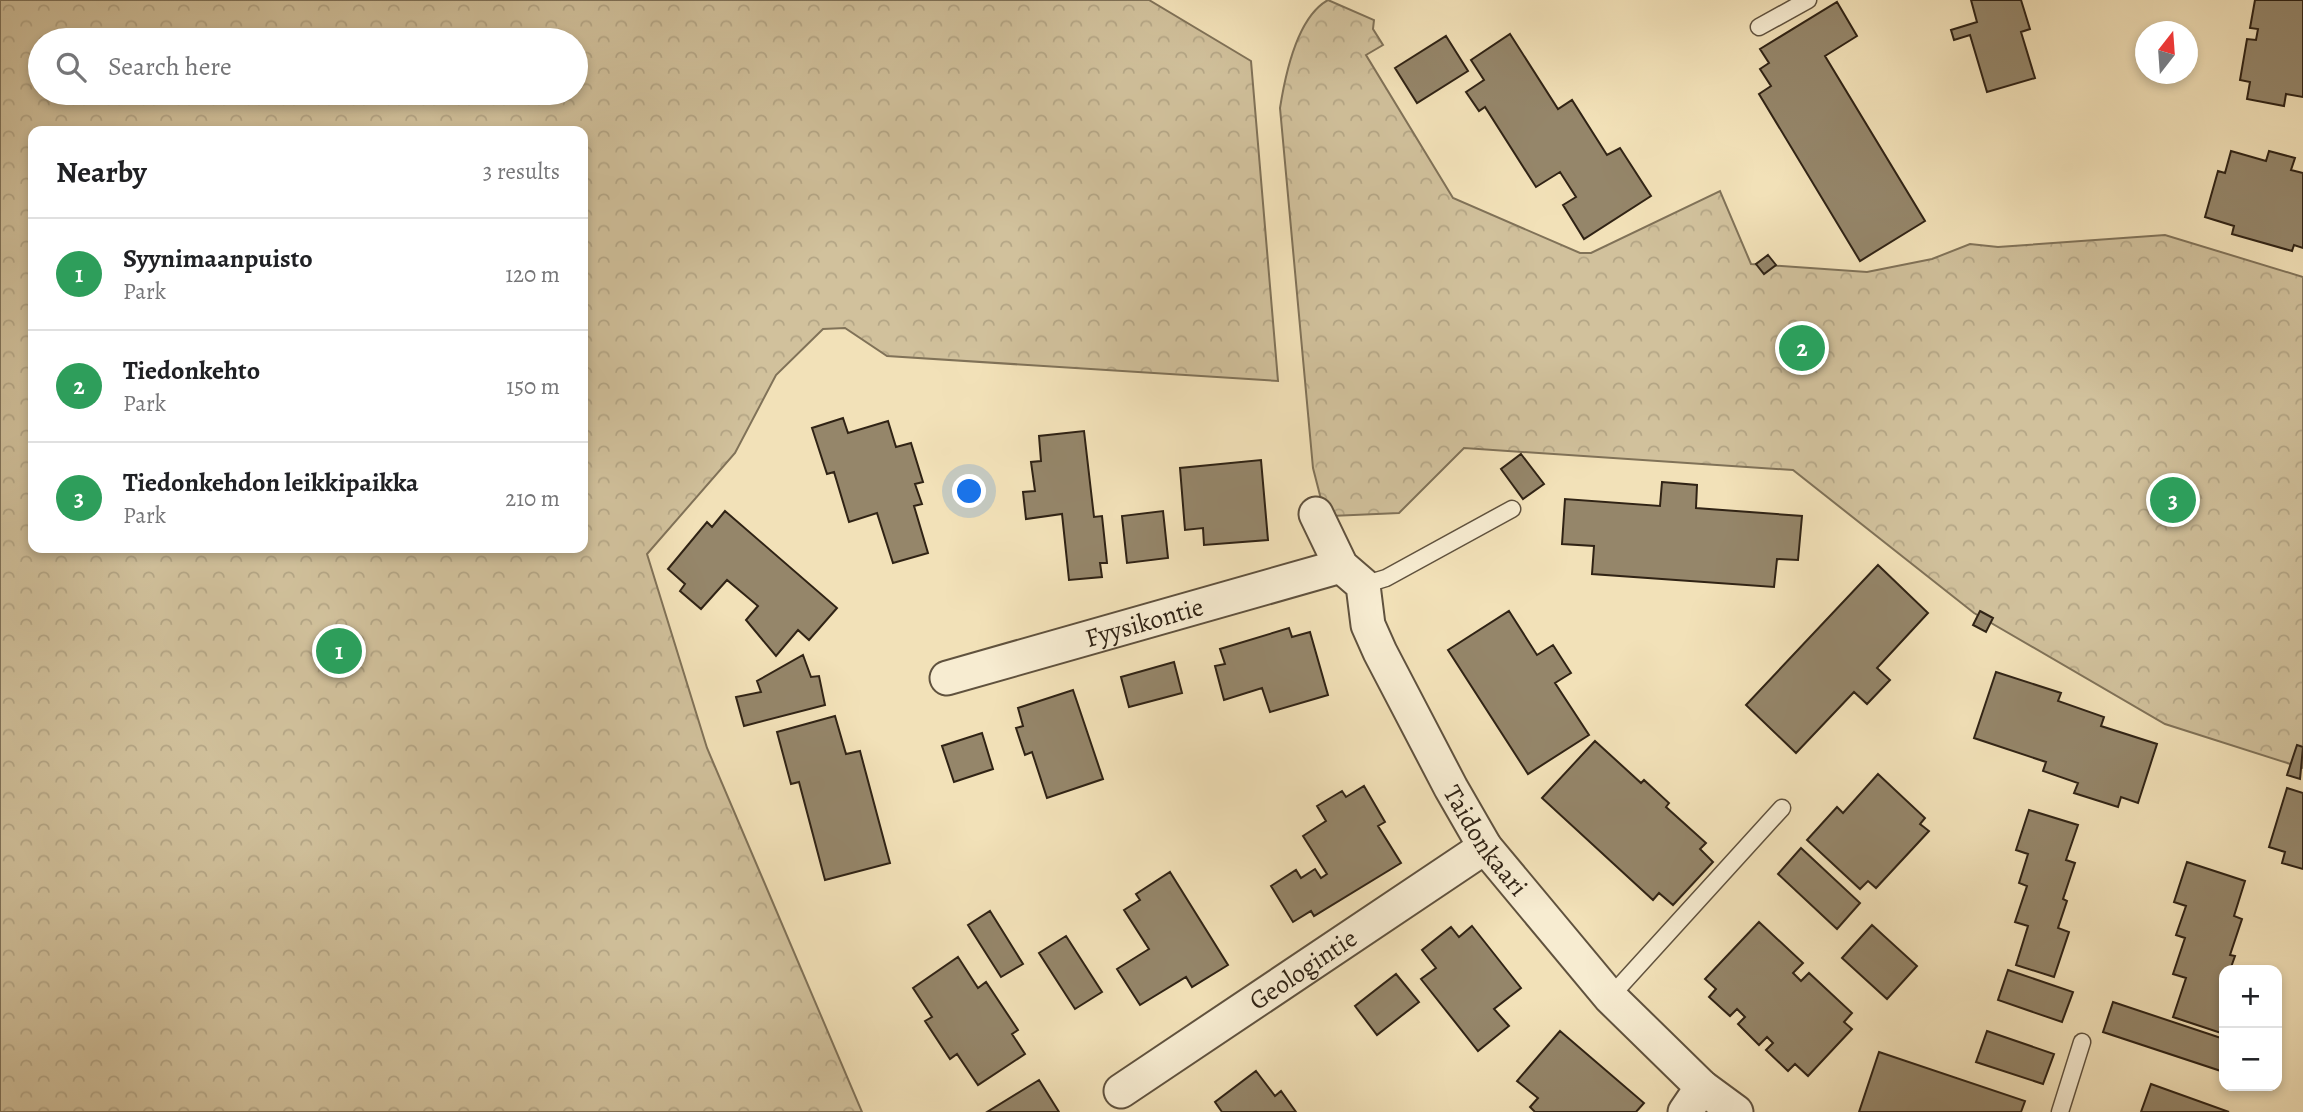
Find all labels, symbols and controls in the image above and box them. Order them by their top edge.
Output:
north arrow [2135,21,2198,84]
search box [28,28,588,105]
icon: search [52,48,90,86]
text: Search here [108,49,232,84]
text: Nearby [56,152,147,192]
text: 3 results [483,156,560,187]
text: Syynimaanpuisto [123,241,313,276]
text: 1 [75,259,83,290]
text: 120 m [505,259,560,290]
text: Park [123,276,166,307]
pin: 2 [1779,322,1825,374]
text: Tiedonkehto [123,353,260,388]
text: 2 [73,371,85,402]
text: 150 m [506,371,560,402]
text: Park [123,388,166,419]
text: Tiedonkehdon leikkipaikka [123,465,419,500]
your location [952,474,986,508]
pin: 3 [2150,474,2196,526]
text: 3 [74,483,84,514]
text: 210 m [505,483,560,514]
text: Park [123,500,166,531]
street label: Fyysikontie [1081,589,1207,655]
pin: 1 [316,625,362,677]
street label: Taidonkaari [1435,779,1536,903]
street label: Geologintie [1242,920,1364,1018]
map controls [2219,965,2282,1091]
button: + [2219,965,2282,1028]
button: − [2219,1028,2282,1091]

